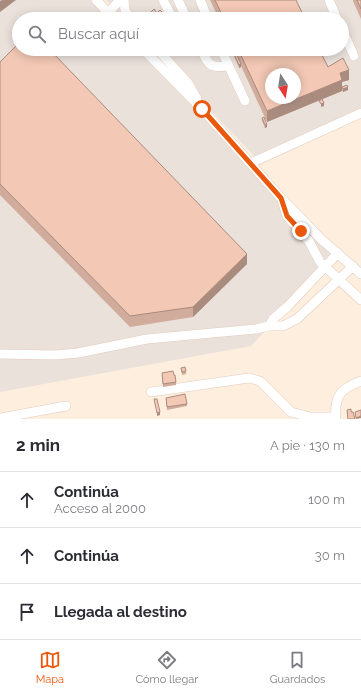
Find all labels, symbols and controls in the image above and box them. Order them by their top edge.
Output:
search box [12,12,349,56]
icon: search [26,23,48,45]
text: Buscar aquí [58,25,139,43]
north arrow [265,68,301,104]
route start [193,100,211,118]
route end [292,222,310,240]
text: 2 min [16,435,60,455]
text: A pie · 130 m [270,438,345,453]
text: Continúa [54,483,119,501]
icon: ahead [16,489,38,511]
text: 100 m [308,492,345,507]
text: Acceso al 2000 [54,501,146,516]
icon: ahead [16,545,38,567]
text: Continúa [54,547,119,565]
text: 30 m [315,548,345,563]
icon: arrive [16,601,38,623]
text: Llegada al destino [54,603,187,621]
tab: Mapa [36,649,64,686]
tab: Cómo llegar [136,649,198,686]
tab: Guardados [270,649,325,686]

